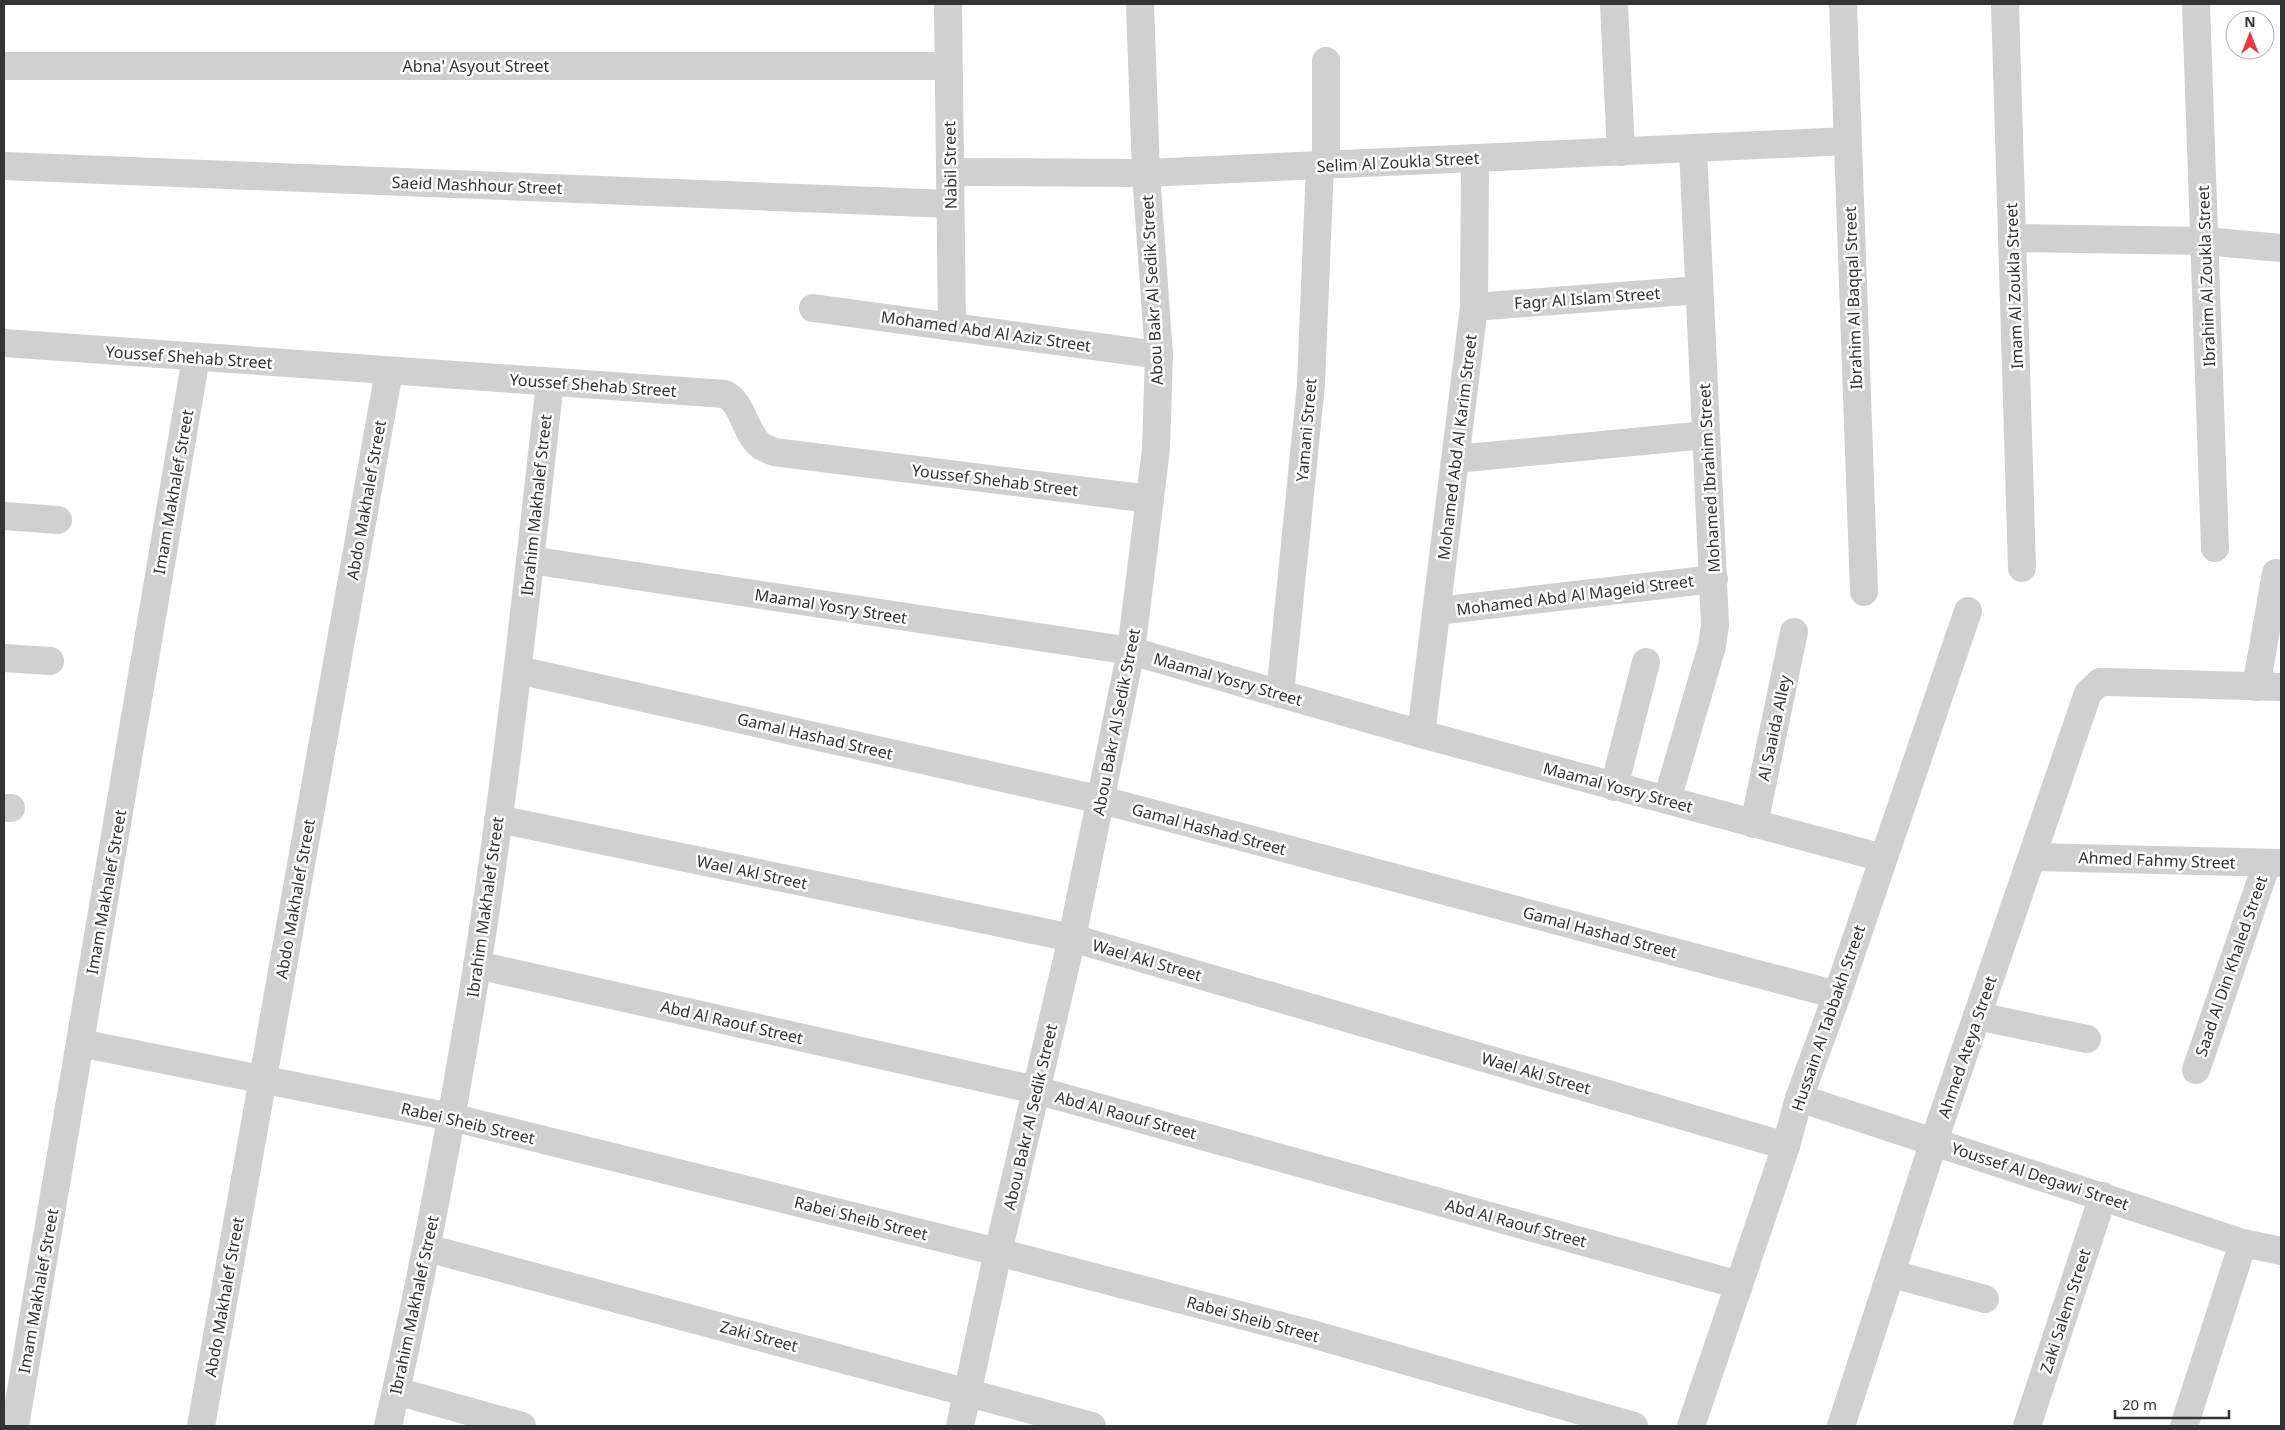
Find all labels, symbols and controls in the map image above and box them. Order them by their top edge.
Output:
north arrow [2225,10,2275,60]
text: N [2244,12,2256,31]
street label: Abna' Asyout Street [403,55,550,77]
street label: Nabil Street [938,121,962,209]
street label: Selim Al Zoukla Street [1316,147,1480,177]
street label: Saeid Mashhour Street [391,171,563,199]
street label: Ibrahim Al Zoukla Street [2192,185,2220,367]
street label: Abou Bakr Al Sedik Street [1136,194,1168,386]
street label: Imam Al Zoukla Street [2000,202,2028,369]
street label: Ibrahim Al Baqqal Street [1839,206,1867,390]
street label: Fagr Al Islam Street [1513,282,1661,314]
street label: Mohamed Abd Al Aziz Street [880,305,1093,357]
street label: Mohamed Abd Al Karim Street [1432,333,1482,561]
street label: Youssef Shehab Street [105,340,273,374]
street label: Youssef Shehab Street [509,368,677,402]
street label: Yamani Street [1291,377,1322,483]
street label: Mohamed Ibrahim Street [1693,383,1725,573]
street label: Imam Makhalef Street [148,408,198,576]
street label: Ibrahim Makhalef Street [516,413,556,597]
street label: Abdo Makhalef Street [341,418,391,582]
street label: Youssef Shehab Street [911,459,1079,501]
street label: Mohamed Abd Al Mageid Street [1455,570,1695,620]
street label: Maamal Yosry Street [753,583,909,629]
street label: Abou Bakr Al Sedik Street [1087,626,1145,817]
street label: Maamal Yosry Street [1151,647,1305,711]
street label: Al Saaida Alley [1752,672,1796,783]
street label: Gamal Hashad Street [735,707,895,765]
street label: Maamal Yosry Street [1541,756,1695,818]
street label: Gamal Hashad Street [1129,798,1289,860]
street label: Imam Makhalef Street [81,808,131,976]
street label: Ibrahim Makhalef Street [461,815,509,999]
street label: Abdo Makhalef Street [270,817,320,981]
street label: Ahmed Fahmy Street [2078,846,2236,874]
street label: Wael Akl Street [695,850,810,895]
street label: Saad Al Din Khaled Street [2190,873,2272,1059]
street label: Gamal Hashad Street [1520,901,1680,963]
street label: Hussain Al Tabbakh Street [1786,922,1870,1114]
street label: Wael Akl Street [1090,934,1204,986]
street label: Ahmed Ateya Street [1932,973,2002,1121]
street label: Abd Al Raouf Street [659,995,806,1049]
street label: Abou Bakr Al Sedik Street [998,1022,1062,1212]
street label: Wael Akl Street [1479,1047,1593,1099]
street label: Abd Al Raouf Street [1053,1086,1199,1144]
street label: Rabei Sheib Street [399,1097,537,1149]
street label: Youssef Al Degawi Street [1948,1137,2132,1215]
street label: Rabei Sheib Street [792,1191,930,1245]
street label: Abd Al Raouf Street [1443,1194,1589,1252]
street label: Imam Makhalef Street [13,1207,63,1375]
street label: Ibrahim Makhalef Street [384,1213,444,1396]
street label: Abdo Makhalef Street [199,1215,249,1379]
street label: Zaki Salem Street [2035,1246,2096,1376]
street label: Rabei Sheib Street [1184,1291,1322,1347]
street label: Zaki Street [718,1315,801,1357]
scale bar [2115,1388,2229,1420]
text: 20 m [2122,1394,2157,1414]

